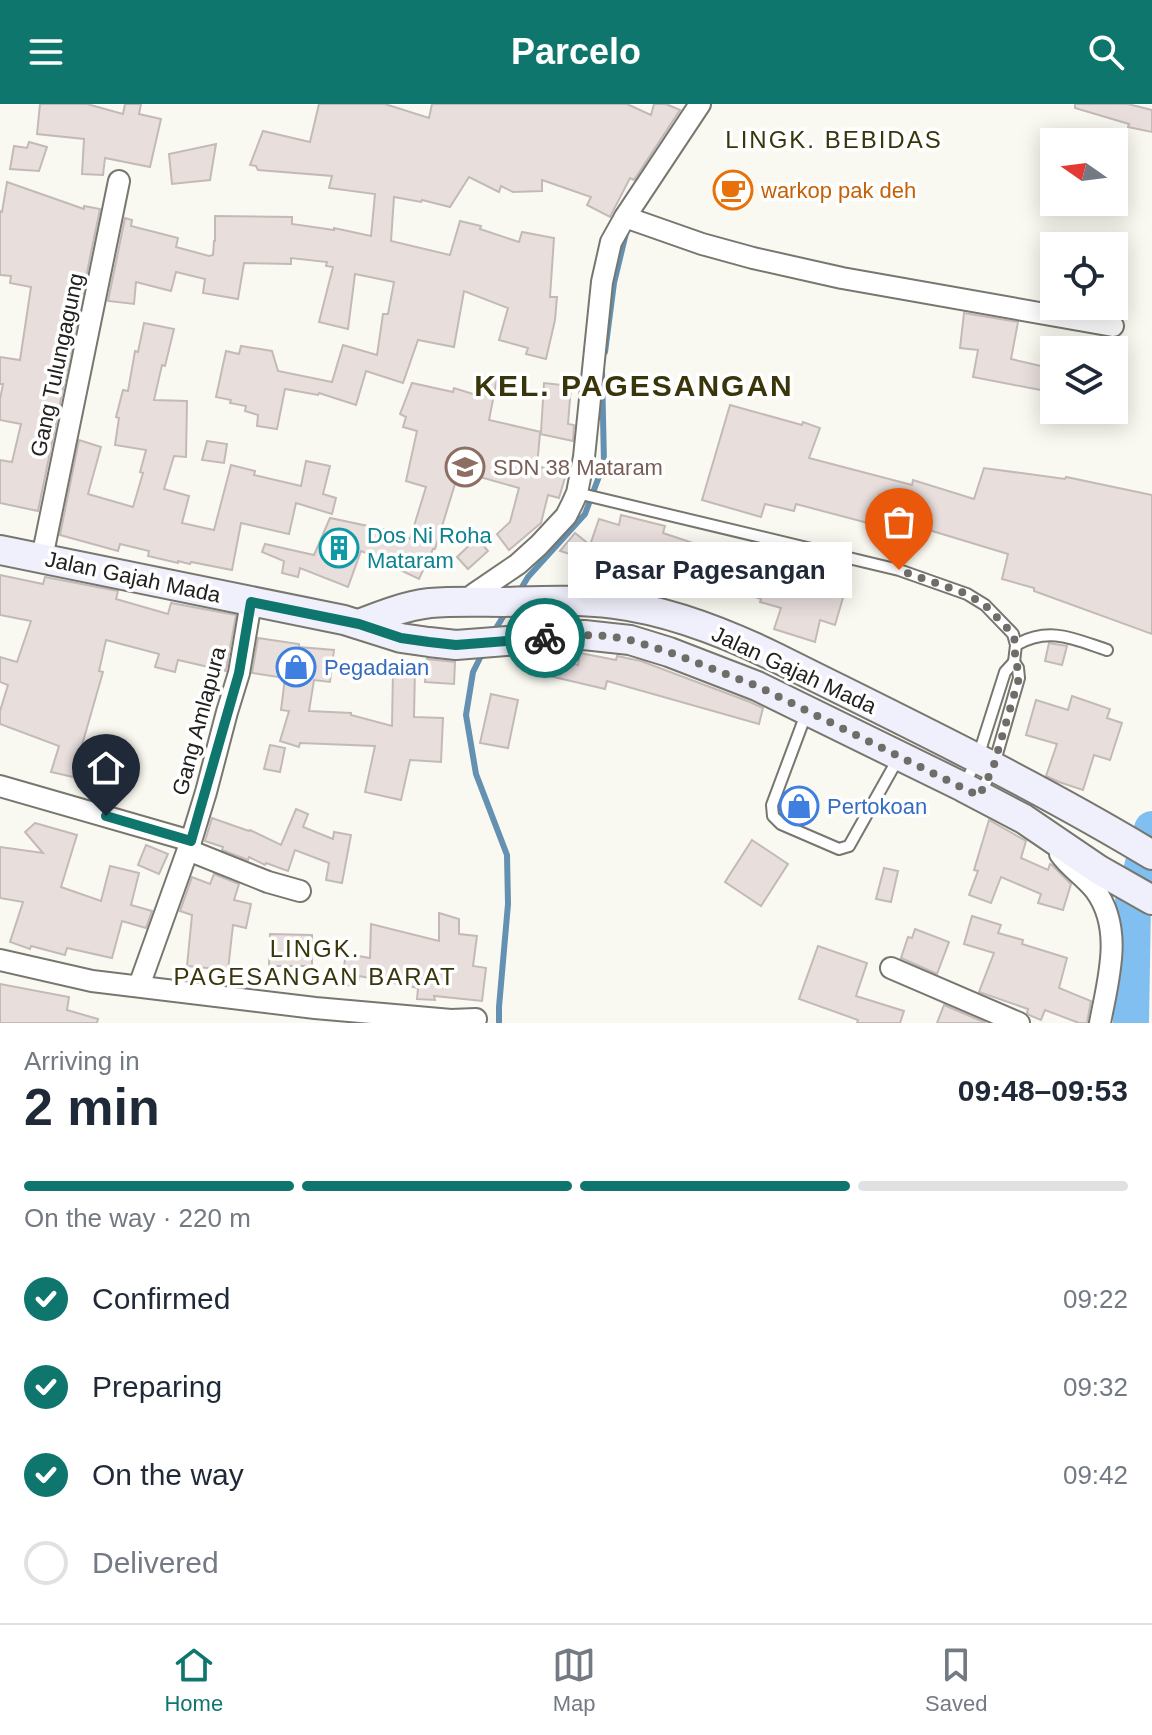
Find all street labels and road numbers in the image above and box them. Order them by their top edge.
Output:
street label: Gang Tulungagung [25,271,89,459]
street label: Jalan Gajah Mada [43,546,224,608]
street label: Jalan Gajah Mada [708,621,881,719]
street label: Gang Amlapura [167,643,231,798]

